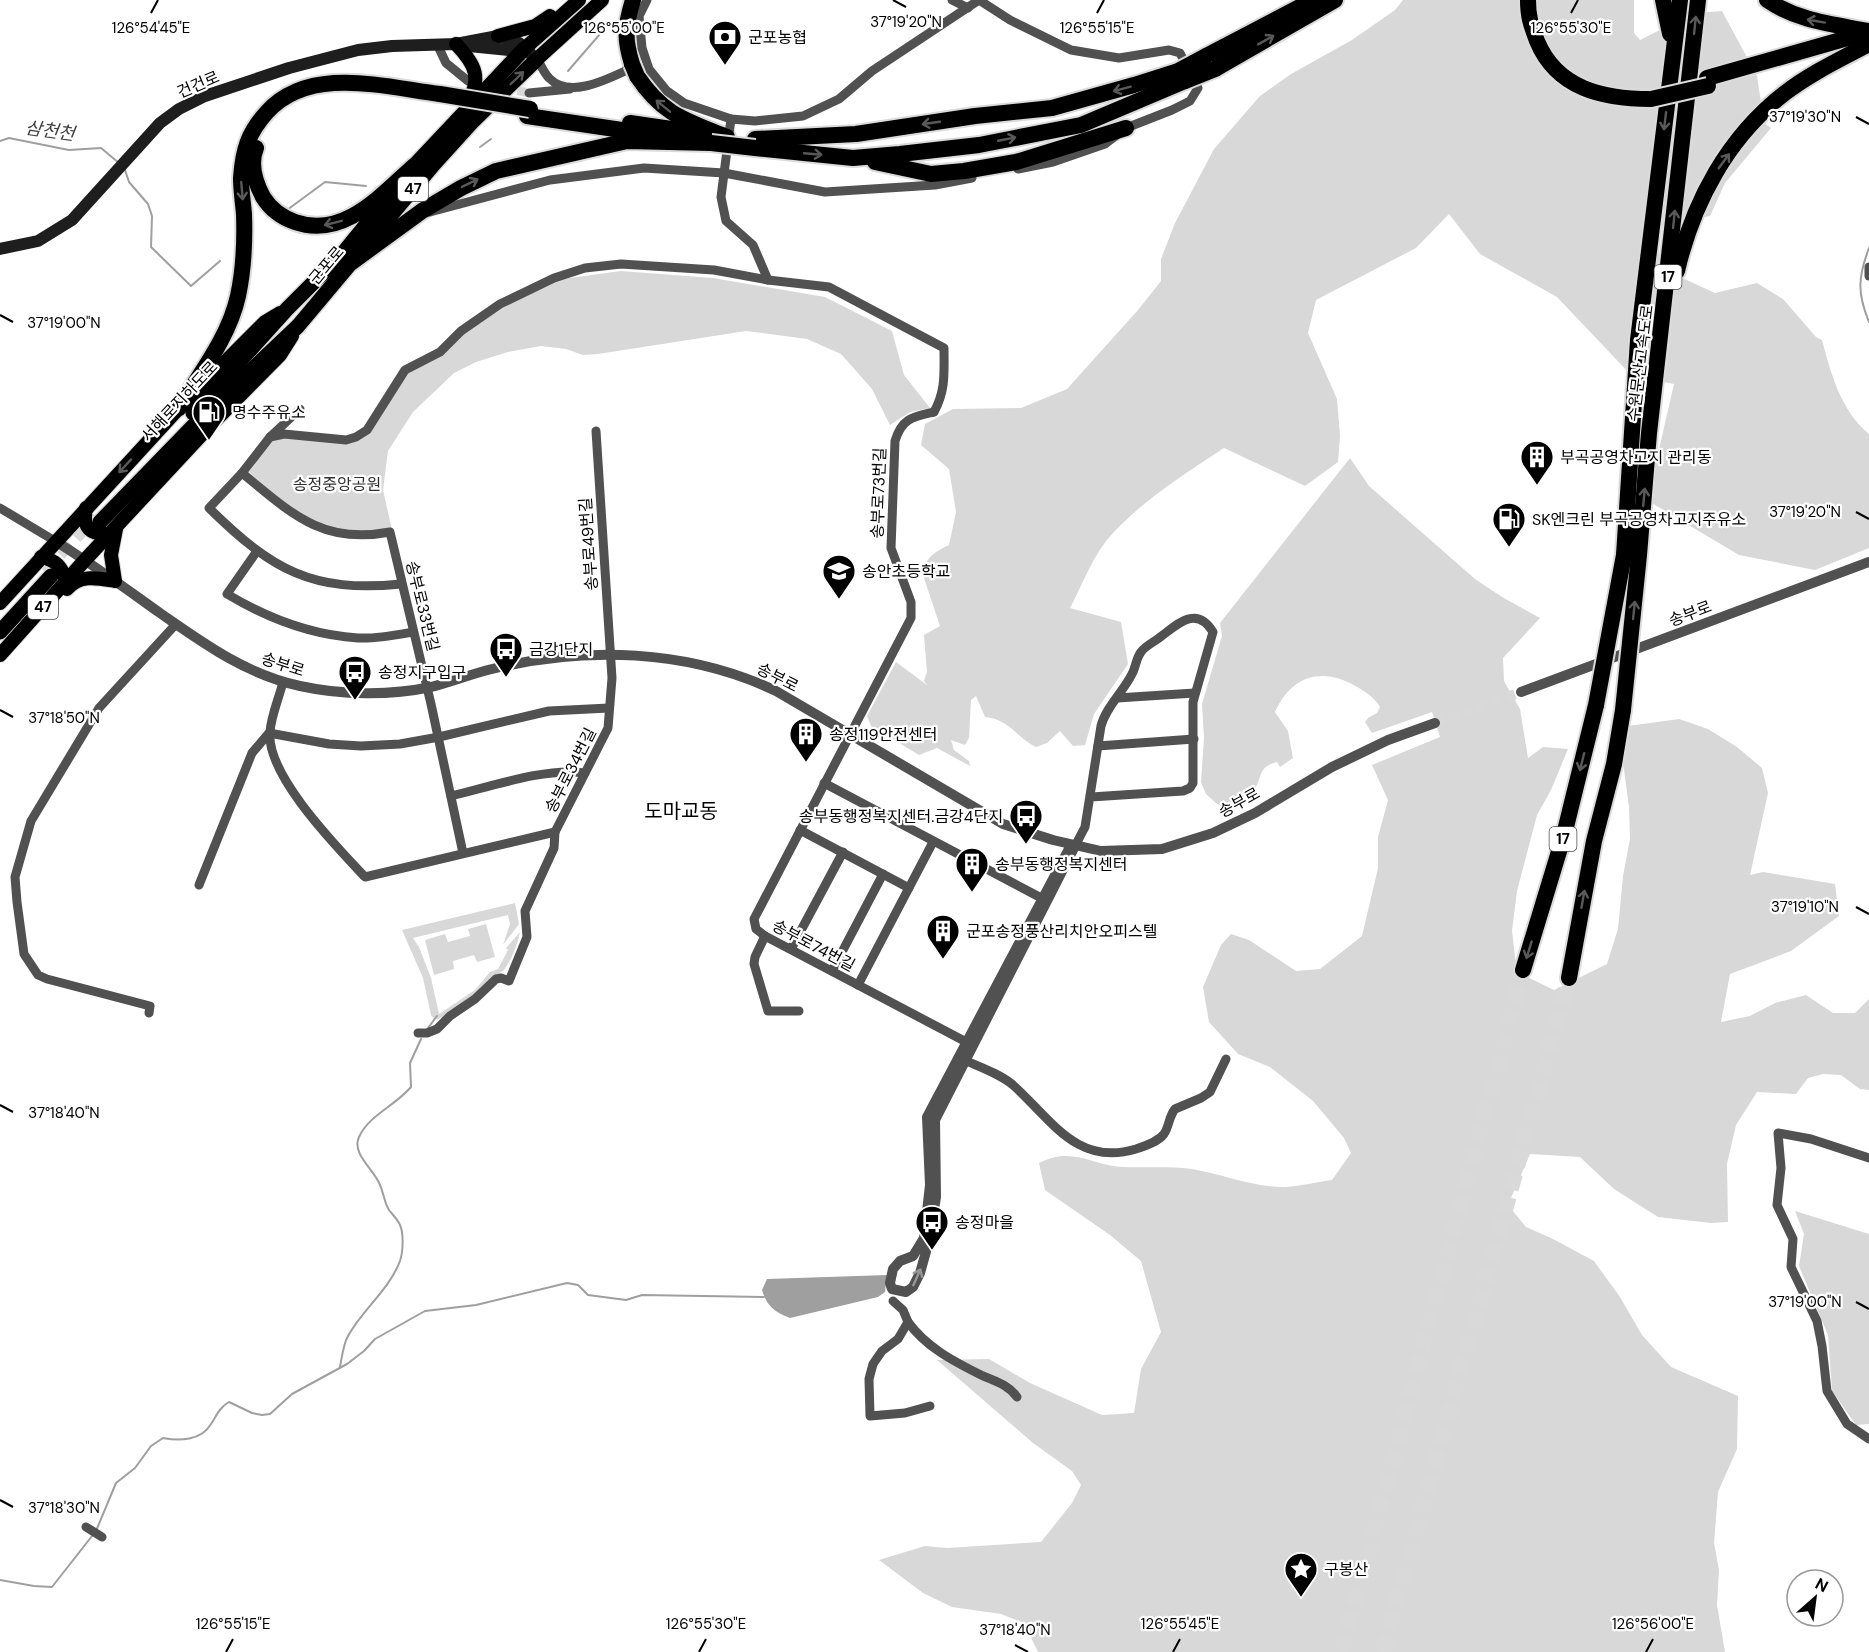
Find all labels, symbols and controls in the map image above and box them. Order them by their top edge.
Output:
text: 37°19'20"N [870,12,942,32]
one-way arrow [1807,15,1826,26]
one-way arrow [1690,16,1701,36]
text: 126°54'45"E [112,18,190,38]
text: 126°55'00"E [583,18,665,38]
text: 126°55'15"E [1060,18,1134,38]
text: 126°55'30"E [1531,18,1611,38]
bank icon: 군포농협 [707,19,743,66]
place label: 군포농협 [748,27,807,48]
one-way arrow [1257,34,1274,46]
street label: 건건로 [174,66,223,103]
one-way arrow [510,71,525,85]
one-way arrow [1113,83,1132,95]
one-way arrow [655,100,671,113]
text: 37°19'30"N [1769,107,1841,127]
one-way arrow [1660,110,1671,130]
water label: 삼천천 [24,116,79,147]
one-way arrow [921,118,941,129]
one-way arrow [996,134,1016,145]
one-way arrow [803,149,823,160]
one-way arrow [1717,153,1730,169]
road number: 47 [398,177,428,201]
one-way arrow [461,177,479,189]
one-way arrow [237,181,248,200]
one-way arrow [1669,210,1680,230]
one-way arrow [324,218,343,230]
street label: 군포로 [304,241,349,289]
road number: 17 [1654,265,1682,289]
street label: 수원문산고속도로 [1623,303,1658,423]
text: 37°19'00"N [27,313,101,333]
street label: 서해로지하도로 [137,356,222,446]
fuel station icon: 명수주유소 [191,394,227,441]
place label: 명수주유소 [232,402,306,423]
building icon: 부곡공영차고지 관리동 [1519,439,1555,486]
street label: 송부로73번길 [866,447,891,539]
place label: 부곡공영차고지 관리동 [1560,447,1712,468]
one-way arrow [118,458,132,473]
park label: 송정중앙공원 [293,474,381,495]
one-way arrow [1639,487,1650,507]
street label: 송부로49번길 [575,497,602,591]
fuel station icon: SK엔크린 부곡공영차고지주유소 [1491,501,1527,548]
text: 37°19'20"N [1769,502,1841,522]
place label: SK엔크린 부곡공영차고지주유소 [1532,509,1746,530]
school or university icon: 송안초등학교 [821,553,857,600]
street label: 송부로33번길 [401,559,444,654]
place label: 송안초등학교 [862,561,950,582]
road number: 47 [28,595,58,619]
street label: 송부로 [1666,596,1715,631]
one-way arrow [1628,601,1639,621]
bus stop icon: 금강1단지 [488,631,524,678]
place label: 금강1단지 [529,639,593,660]
street label: 송부로 [259,648,307,681]
bus stop icon: 송정지구입구 [337,654,373,701]
street label: 송부로 [753,658,802,697]
place label: 송정지구입구 [378,662,466,683]
text: 37°18'50"N [28,708,100,728]
building icon: 송정119안전센터 [788,716,824,763]
street label: 송부로34번길 [540,724,601,816]
place label: 송정119안전센터 [829,724,937,745]
one-way arrow [1576,753,1588,772]
street label: 송부로 [1215,782,1264,822]
district label: 도마교동 [644,798,718,824]
bus stop icon: 송부동행정복지센터.금강4단지 [1008,798,1044,845]
place label: 송부동행정복지센터.금강4단지 [799,806,1003,827]
road number: 17 [1550,827,1576,851]
building icon: 송부동행정복지센터 [954,846,990,893]
place label: 송부동행정복지센터 [995,854,1127,875]
one-way arrow [1578,890,1589,910]
text: 37°19'10"N [1771,897,1839,917]
building icon: 군포송정풍산리치안오피스텔 [925,913,961,960]
street label: 송부로74번길 [769,915,859,976]
place label: 군포송정풍산리치안오피스텔 [966,921,1157,942]
one-way arrow [1523,940,1534,959]
text: 37°18'40"N [28,1103,100,1123]
bus stop icon: 송정마을 [914,1204,950,1251]
place label: 송정마을 [955,1212,1014,1233]
one-way arrow [912,1269,923,1287]
text: 37°19'00"N [1768,1292,1842,1312]
text: 37°18'30"N [28,1498,100,1518]
place icon: 구봉산 [1283,1551,1319,1598]
place label: 구봉산 [1324,1559,1368,1580]
north arrow [1785,1568,1845,1628]
text: N [1812,1573,1832,1597]
text: 126°55'15"E [196,1614,270,1634]
text: 126°55'30"E [666,1614,746,1634]
text: 126°55'45"E [1141,1614,1219,1634]
text: 126°56'00"E [1612,1614,1694,1634]
text: 37°18'40"N [979,1620,1051,1640]

